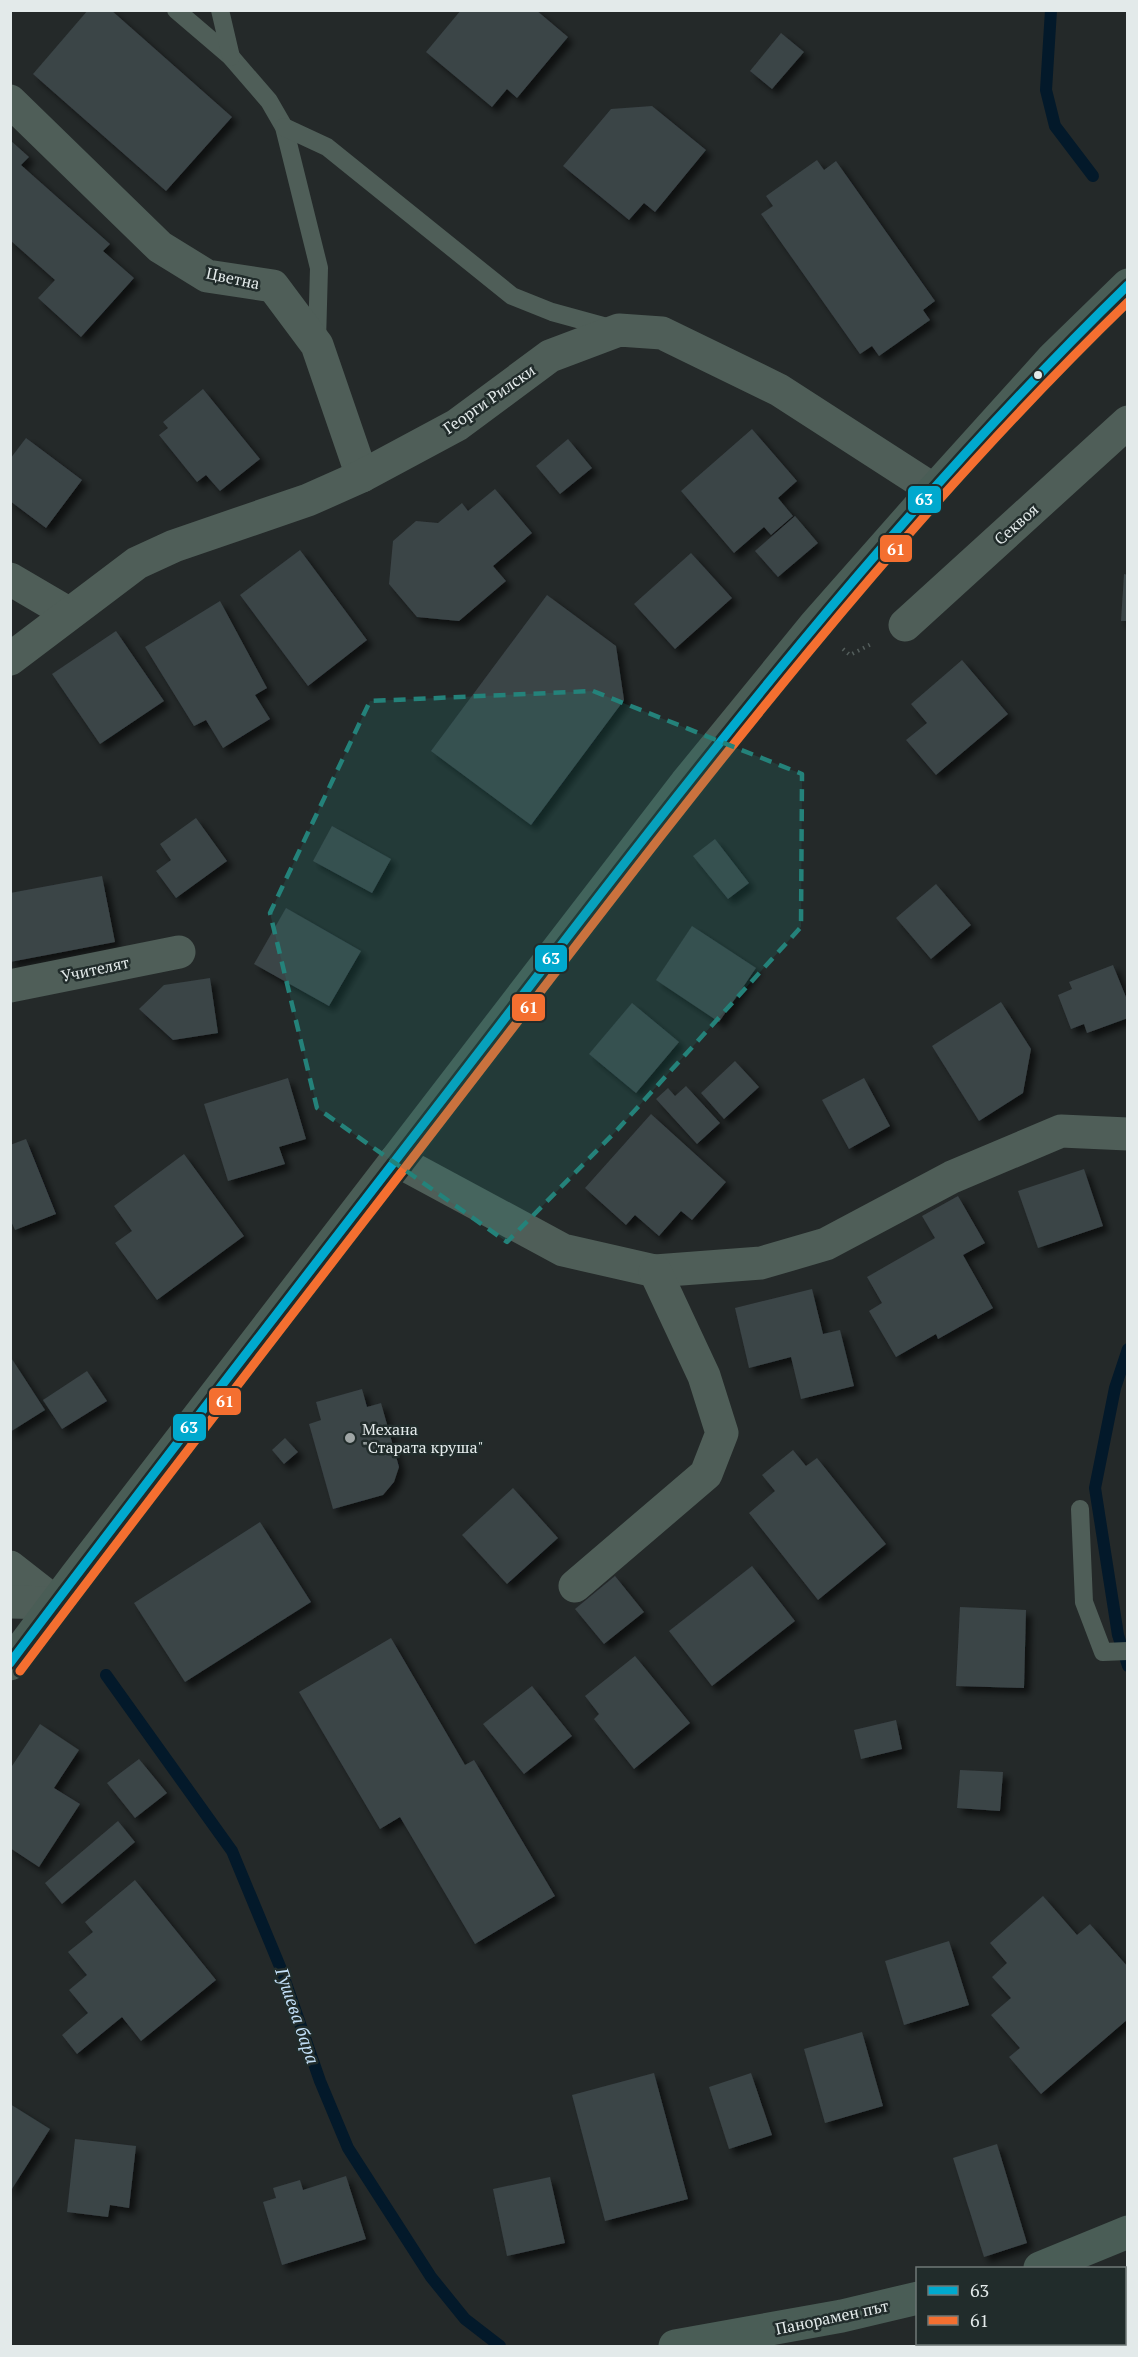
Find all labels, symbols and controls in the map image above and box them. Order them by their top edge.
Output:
street label: Цветна [204,262,262,294]
street label: Георги Рилски [439,359,540,439]
unlabelled marker [1032,369,1044,381]
line badge: 63 [907,485,942,514]
text: 63 [915,488,933,510]
street label: Секвоя [989,498,1043,550]
line badge: 61 [879,534,913,563]
text: 61 [887,538,905,560]
line badge: 63 [534,944,568,973]
text: 63 [542,947,560,969]
street label: Учителят [59,951,131,987]
line badge: 61 [511,993,546,1022]
text: 61 [520,996,538,1018]
line badge: 61 [208,1387,242,1416]
text: 61 [216,1390,234,1412]
line badge: 63 [172,1413,207,1442]
text: 63 [180,1416,198,1438]
place label: Механа "Старата круша" [362,1418,484,1458]
marker: Механа "Старата круша" [343,1431,357,1445]
water label: Гушева бара [270,1963,326,2067]
legend [916,2267,1126,2345]
text: 63 [970,2278,989,2302]
street label: Панорамен път [773,2294,891,2340]
text: 61 [970,2308,989,2332]

